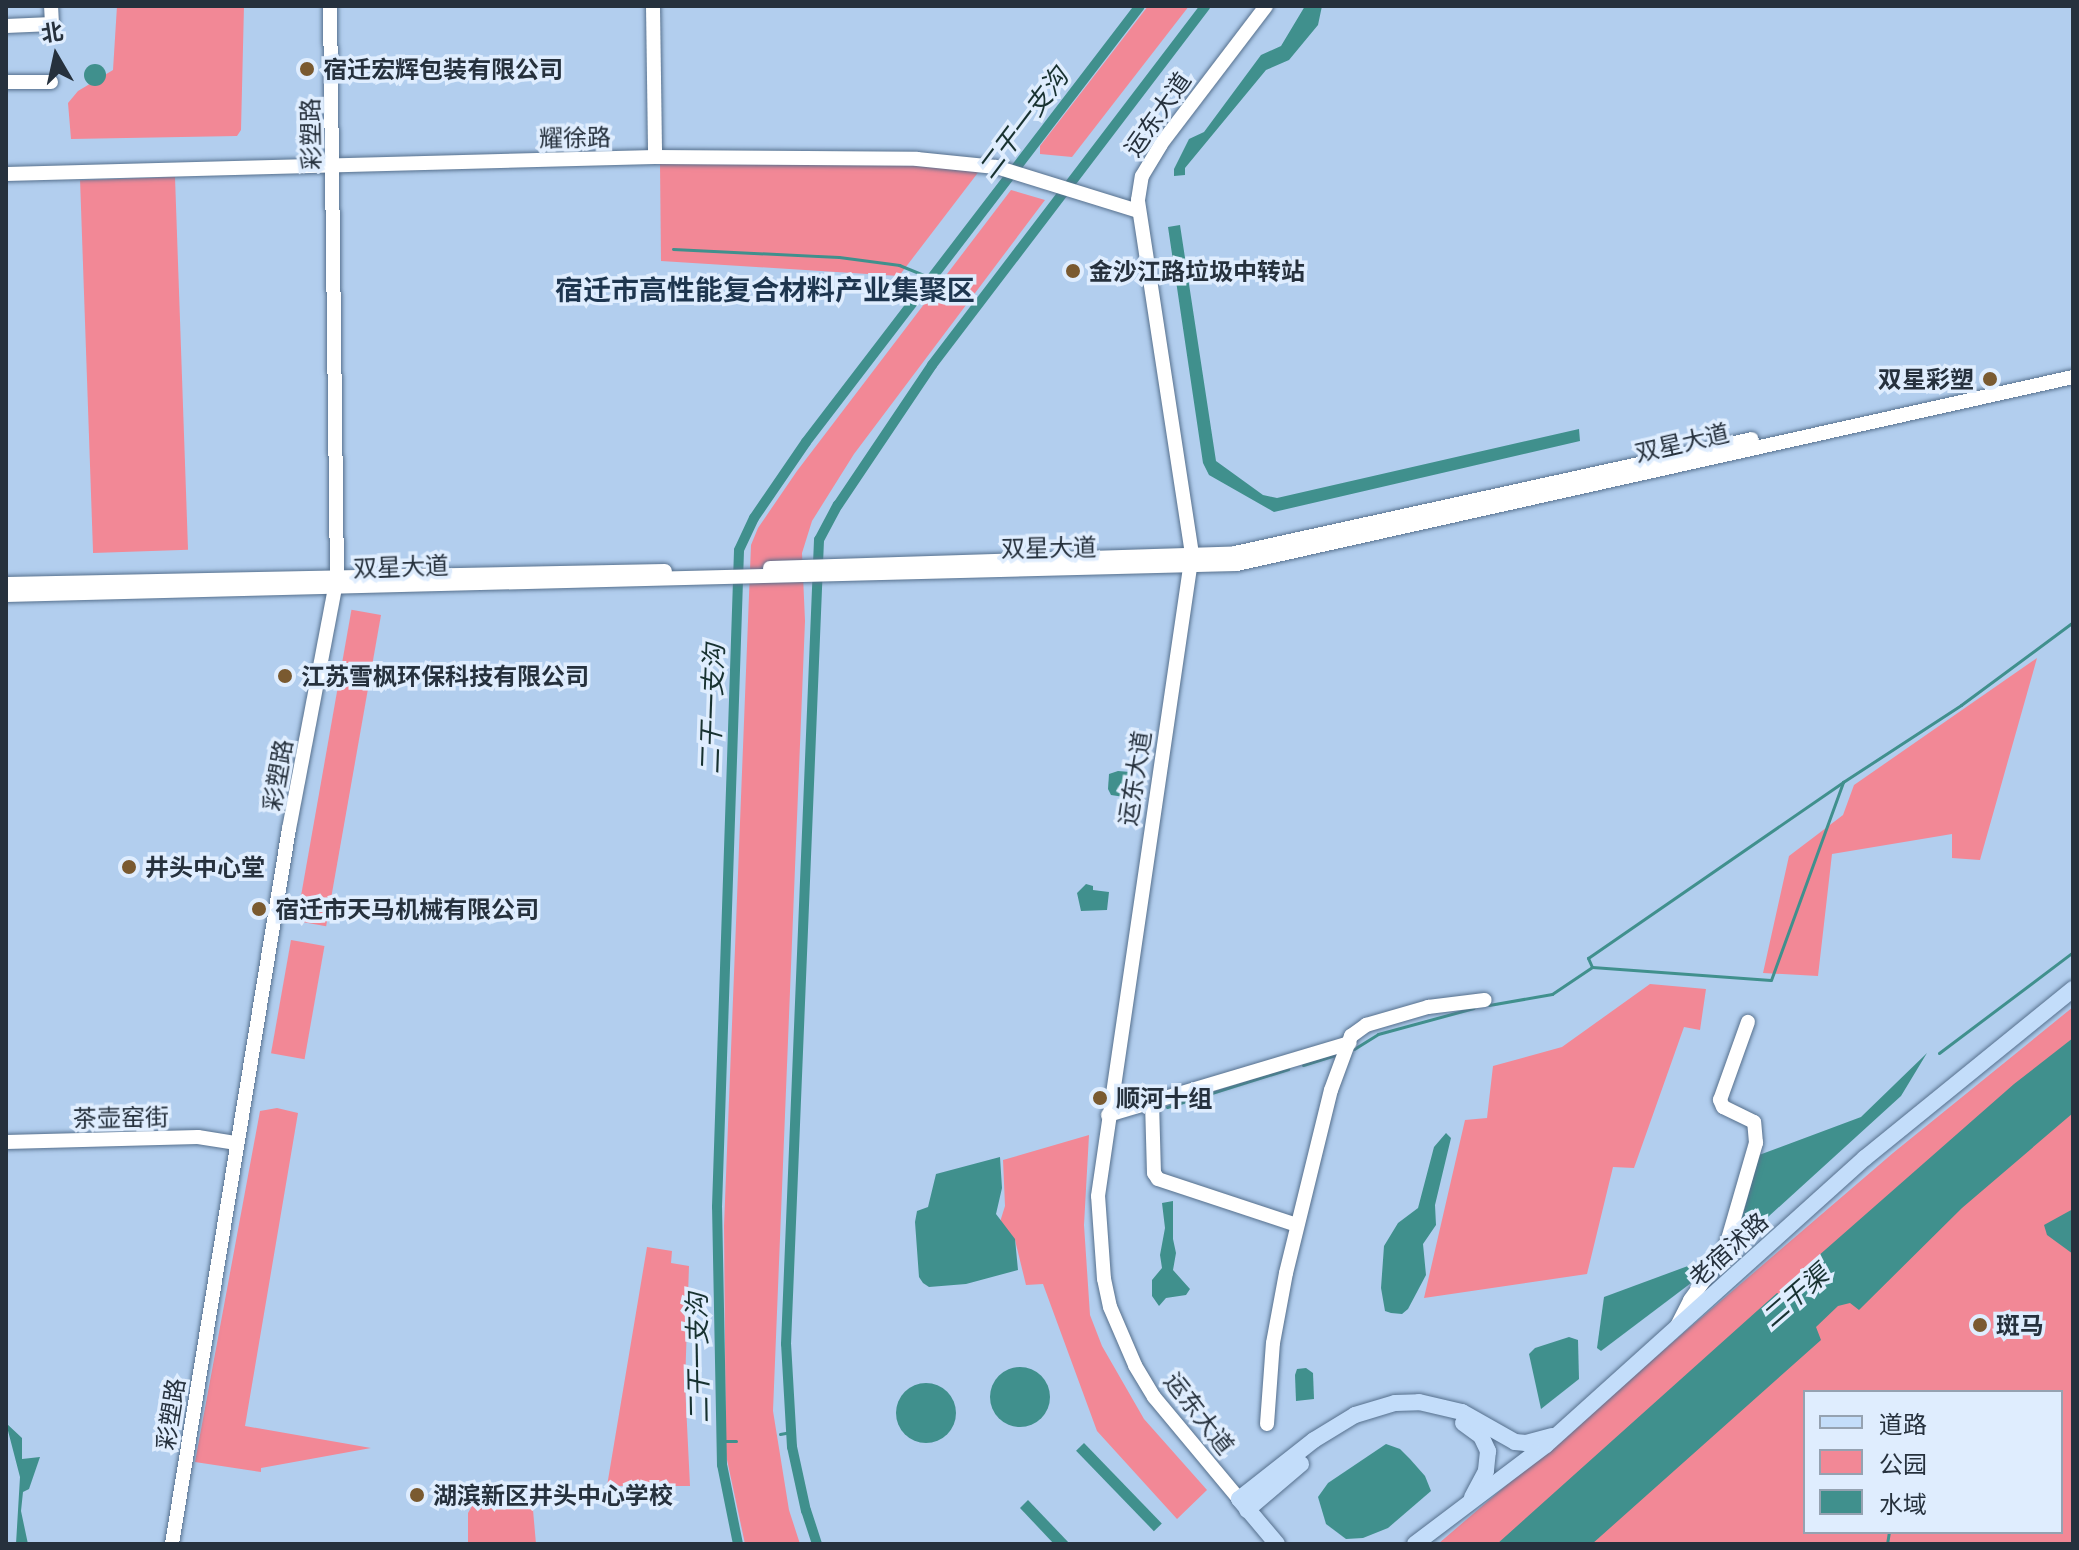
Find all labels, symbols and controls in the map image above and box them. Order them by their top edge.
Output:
north arrow [16,16,96,96]
text: 北 [39,17,65,47]
place label: 宿迁宏辉包装有限公司 [323,55,563,83]
marker: 宿迁宏辉包装有限公司 [298,60,316,78]
water label: 二干一支沟 [971,62,1075,184]
street label: 运东大道 [1118,66,1196,162]
street label: 彩塑路 [295,98,325,170]
street label: 耀徐路 [539,122,611,152]
place label: 金沙江路垃圾中转站 [1089,257,1305,285]
marker: 金沙江路垃圾中转站 [1064,262,1082,280]
district label: 宿迁市高性能复合材料产业集聚区 [555,273,975,307]
place label: 双星彩塑 [1878,365,1974,393]
marker: 双星彩塑 [1981,370,1999,388]
street label: 双星大道 [1632,417,1732,467]
street label: 双星大道 [1001,532,1097,562]
street label: 双星大道 [353,550,449,582]
water label: 二干一支沟 [694,643,730,775]
place label: 江苏雪枫环保科技有限公司 [301,662,589,690]
marker: 江苏雪枫环保科技有限公司 [276,667,294,685]
street label: 运东大道 [1112,728,1156,828]
street label: 彩塑路 [257,737,297,813]
place label: 井头中心堂 [145,853,265,881]
marker: 井头中心堂 [120,858,138,876]
place label: 宿迁市天马机械有限公司 [275,895,539,923]
marker: 宿迁市天马机械有限公司 [250,900,268,918]
place label: 顺河十组 [1116,1084,1212,1112]
marker: 顺河十组 [1091,1089,1109,1107]
street label: 茶壶窑街 [73,1102,169,1132]
street label: 老宿沭路 [1683,1206,1773,1292]
water label: 二干渠 [1755,1259,1835,1333]
water label: 二干一支沟 [681,1293,715,1423]
place label: 斑马 [1996,1311,2044,1339]
marker: 斑马 [1971,1316,1989,1334]
street label: 运东大道 [1159,1366,1241,1460]
street label: 彩塑路 [150,1376,190,1452]
legend [1803,1390,2063,1534]
text: 道路 [1879,1409,1927,1438]
text: 公园 [1879,1449,1927,1478]
place label: 湖滨新区井头中心学校 [433,1481,673,1509]
marker: 湖滨新区井头中心学校 [408,1486,426,1504]
text: 水域 [1879,1489,1927,1518]

